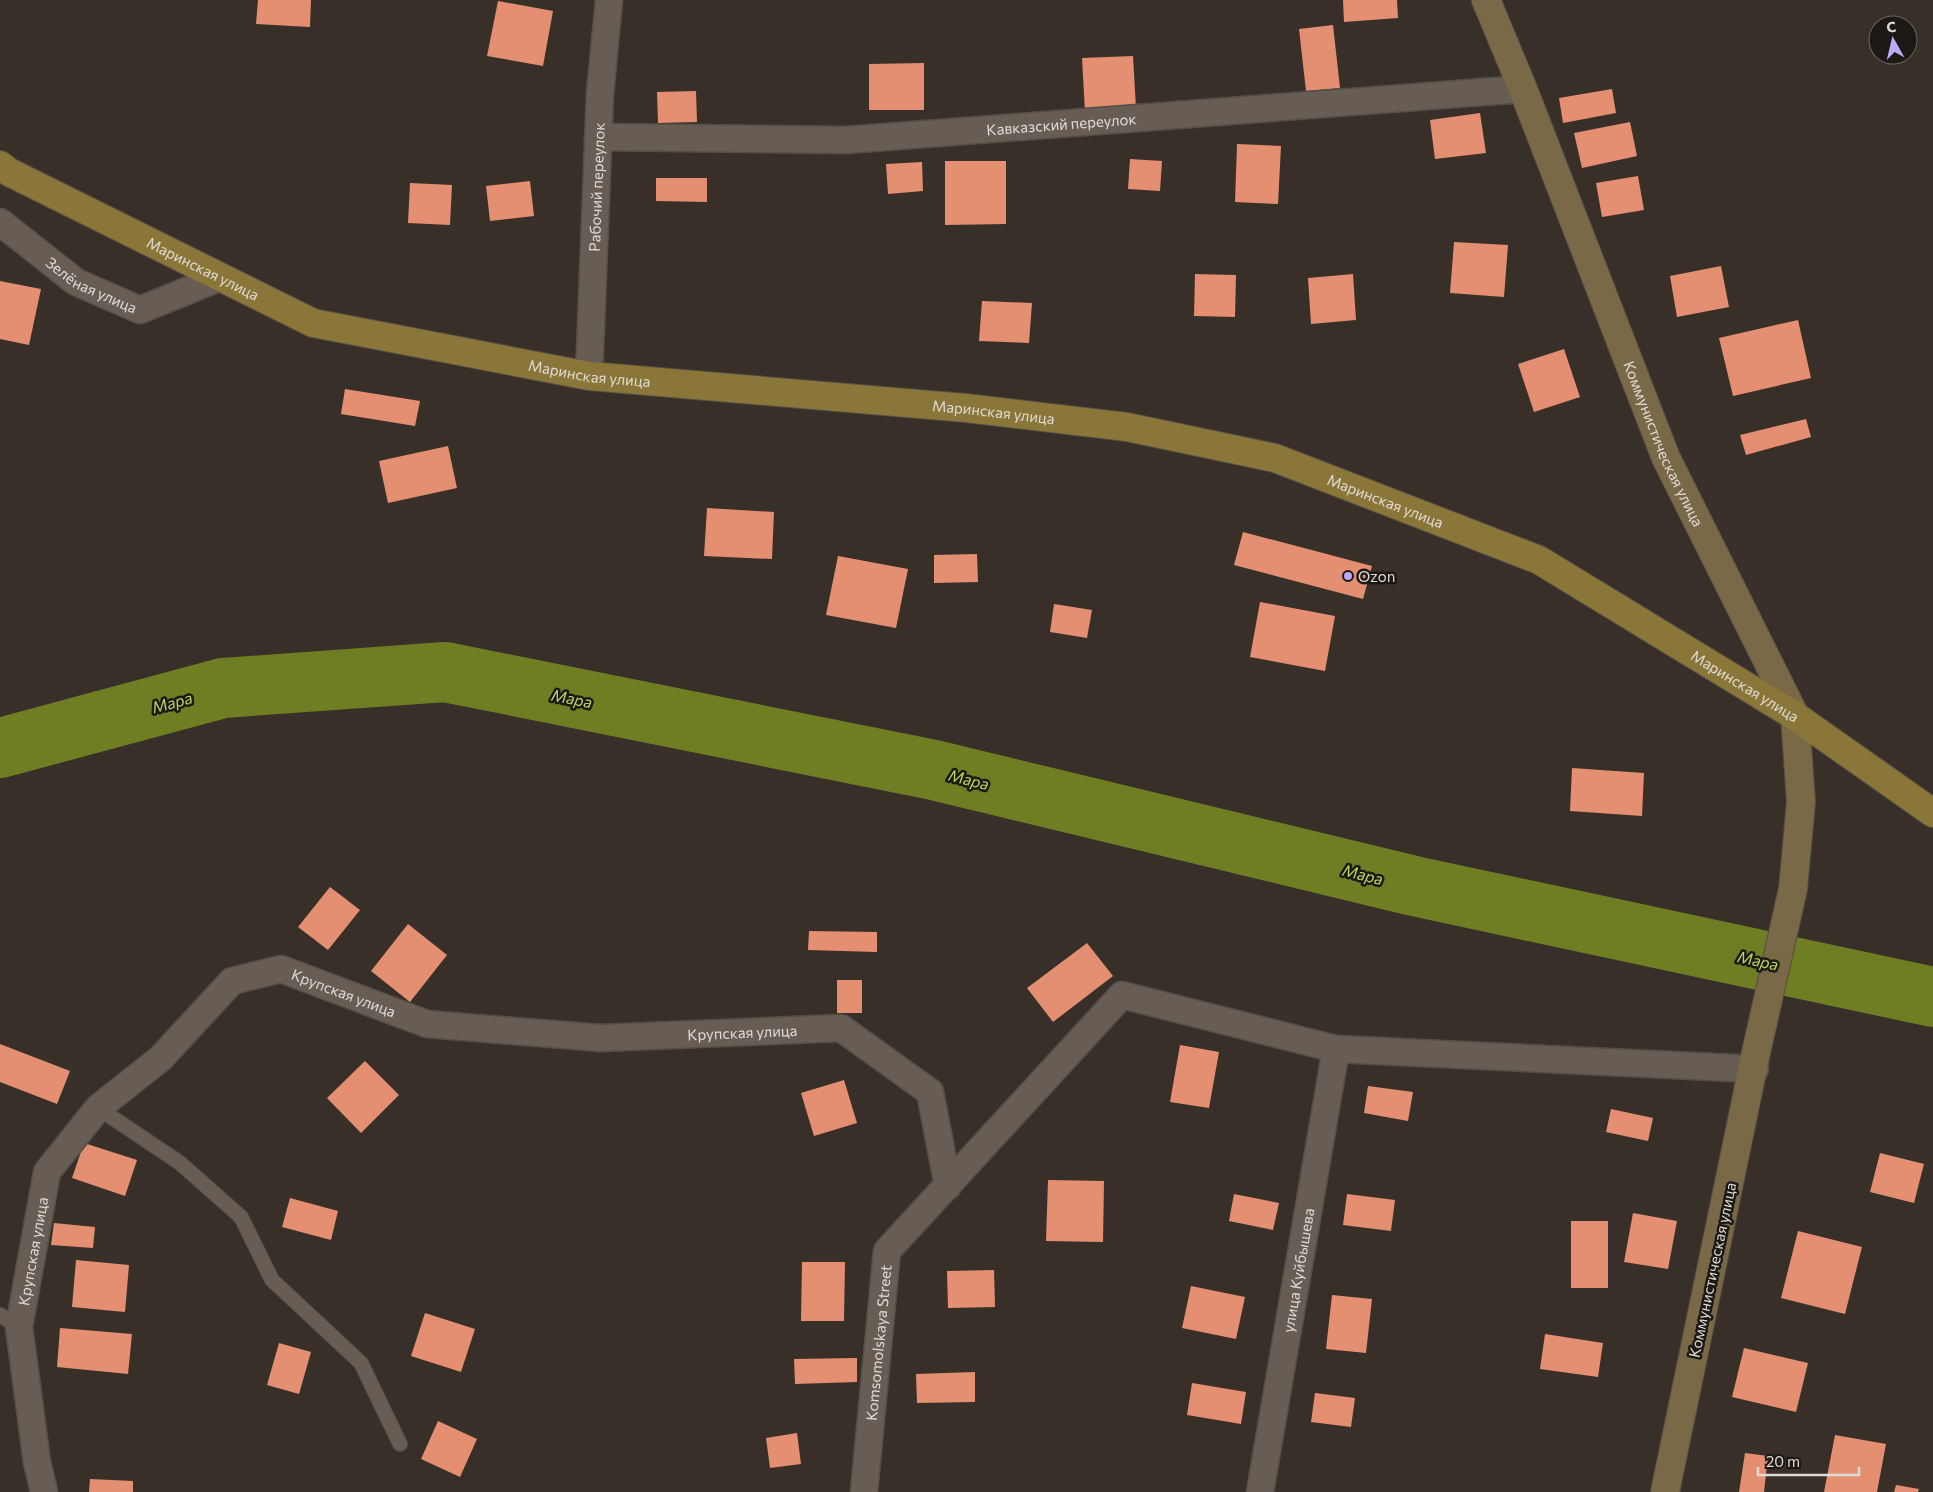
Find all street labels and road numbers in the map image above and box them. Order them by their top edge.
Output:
street label: Кавказский переулок [986,109,1137,138]
street label: Рабочий переулок [585,122,608,252]
street label: Маринская улица [144,233,262,304]
street label: Зелёная улица [43,253,140,317]
street label: Маринская улица [527,356,651,390]
street label: Коммунистическая улица [1620,358,1708,529]
street label: Маринская улица [932,396,1056,427]
street label: Маринская улица [1325,470,1446,531]
street label: Маринская улица [1688,646,1802,725]
street label: Крупская улица [289,965,398,1020]
street label: Крупская улица [687,1021,798,1043]
street label: Коммунистическая улица [1685,1181,1739,1359]
street label: Крупская улица [14,1195,51,1307]
street label: улица Куйбышева [1279,1207,1318,1334]
street label: Komsomolskaya Street [862,1264,895,1422]

